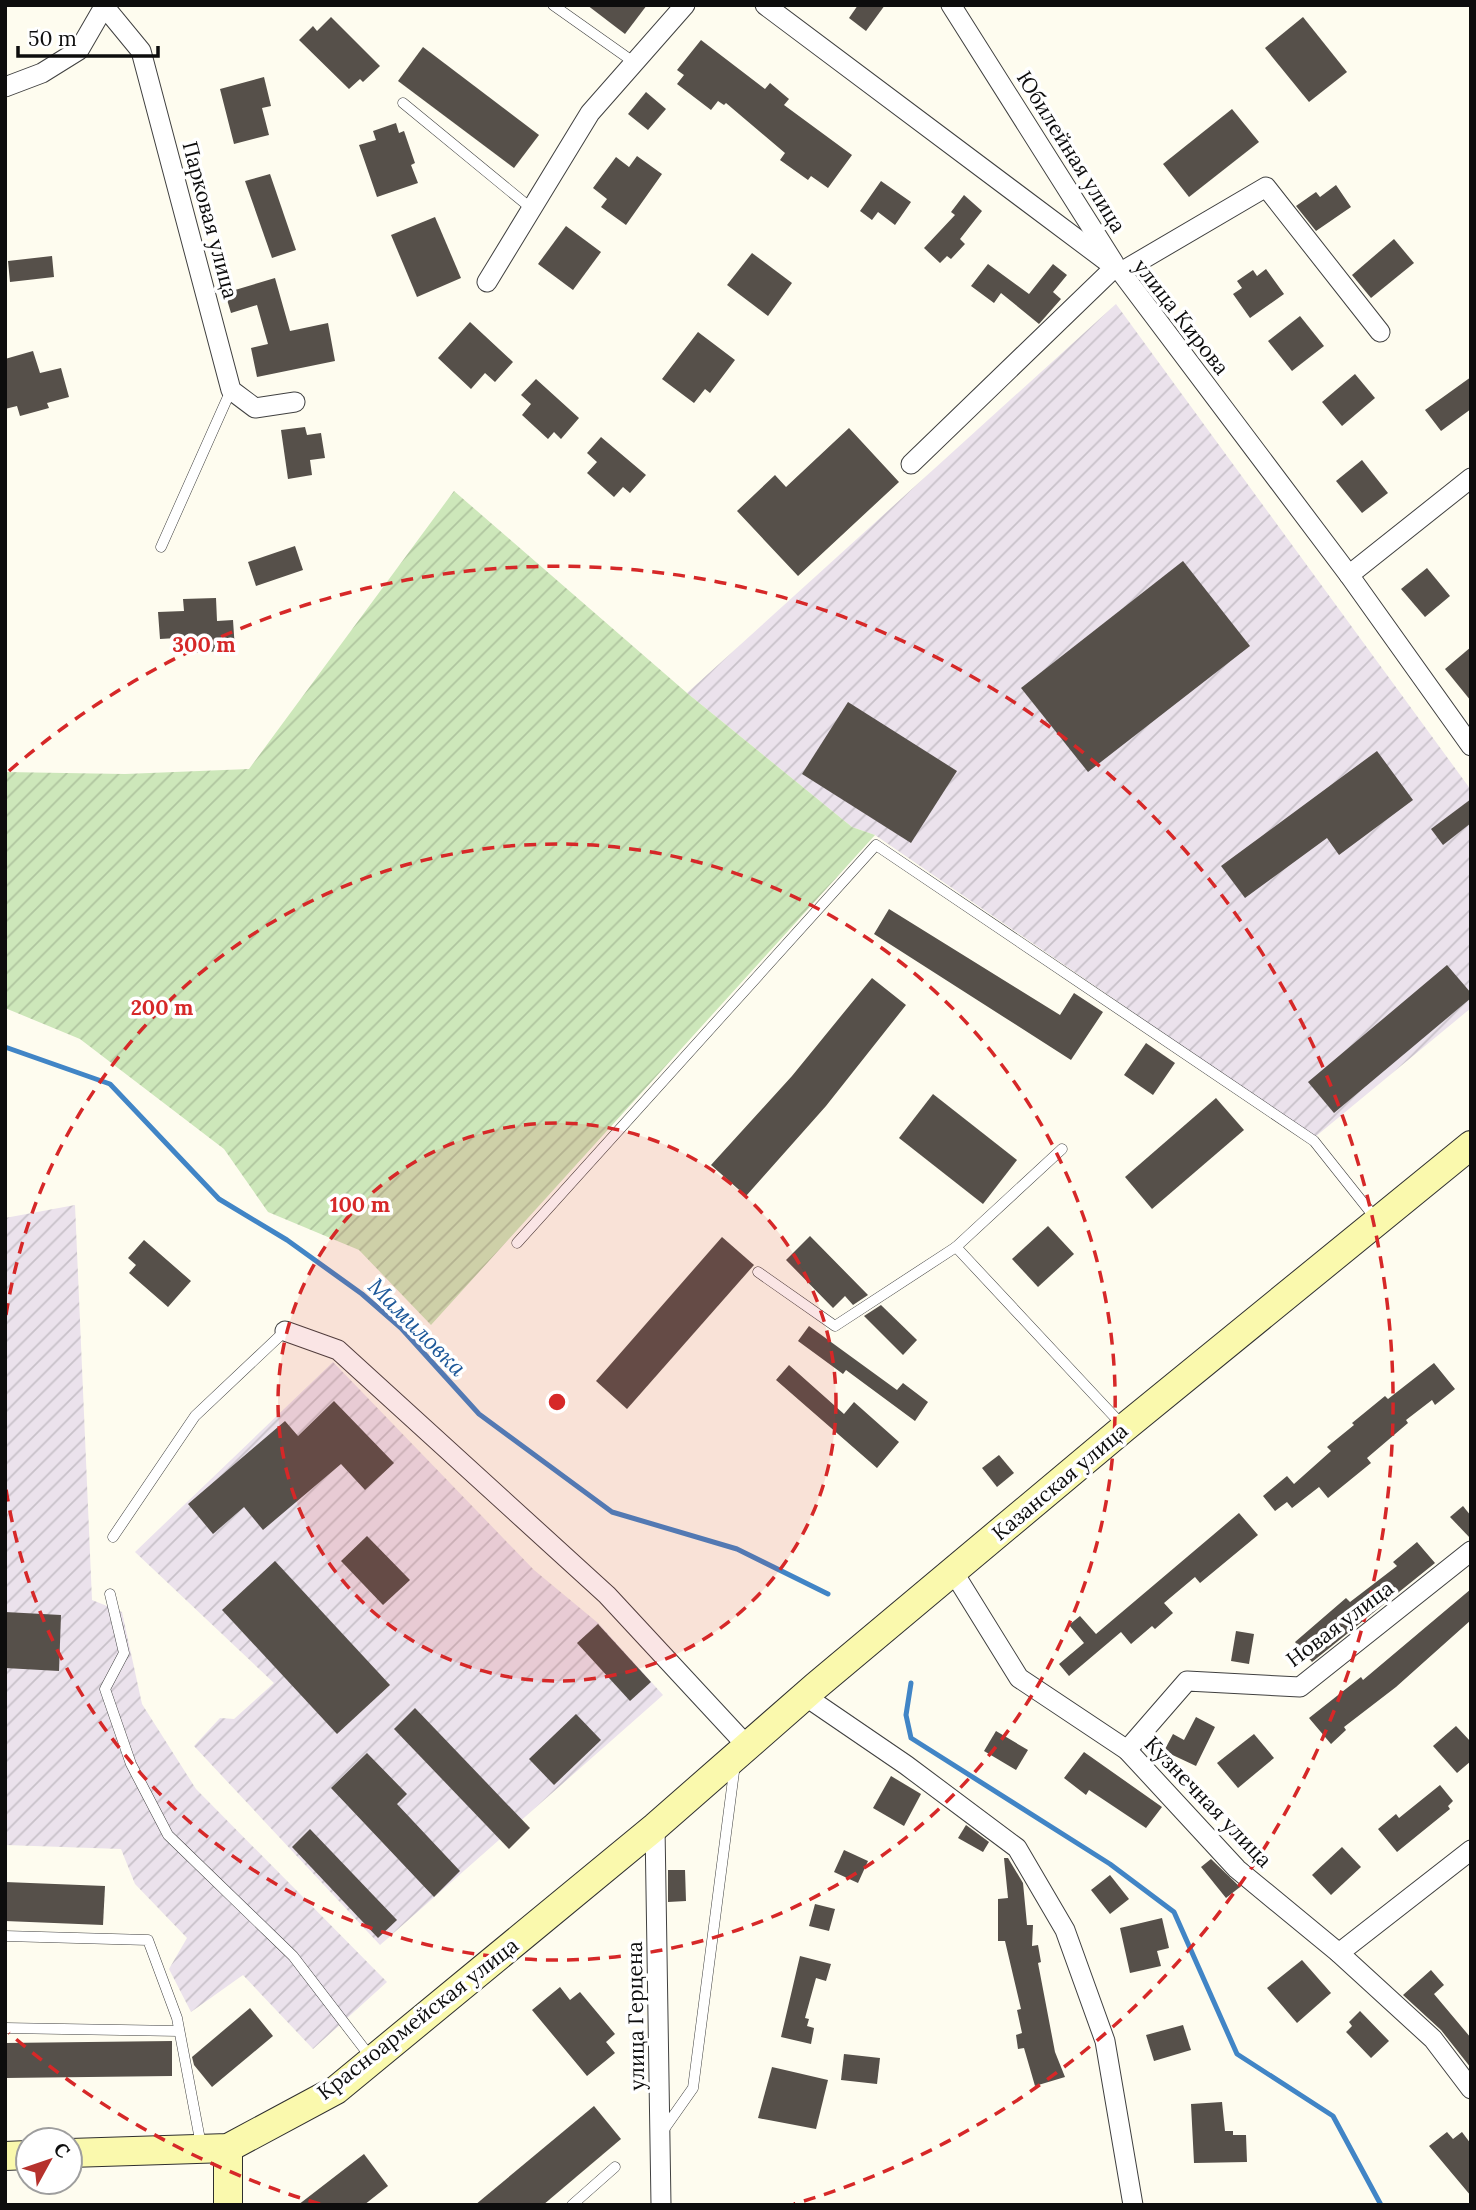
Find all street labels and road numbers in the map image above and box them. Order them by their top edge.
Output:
street label: Юбилейная улица [1011,66,1132,238]
street label: Парковая улица [177,138,244,302]
street label: улица Кирова [1128,253,1235,380]
street label: Казанская улица [986,1417,1133,1546]
street label: Новая улица [1281,1574,1399,1673]
street label: Кузнечная улица [1139,1730,1278,1873]
street label: Красноармейская улица [312,1931,524,2106]
street label: улица Герцена [621,1941,650,2091]

